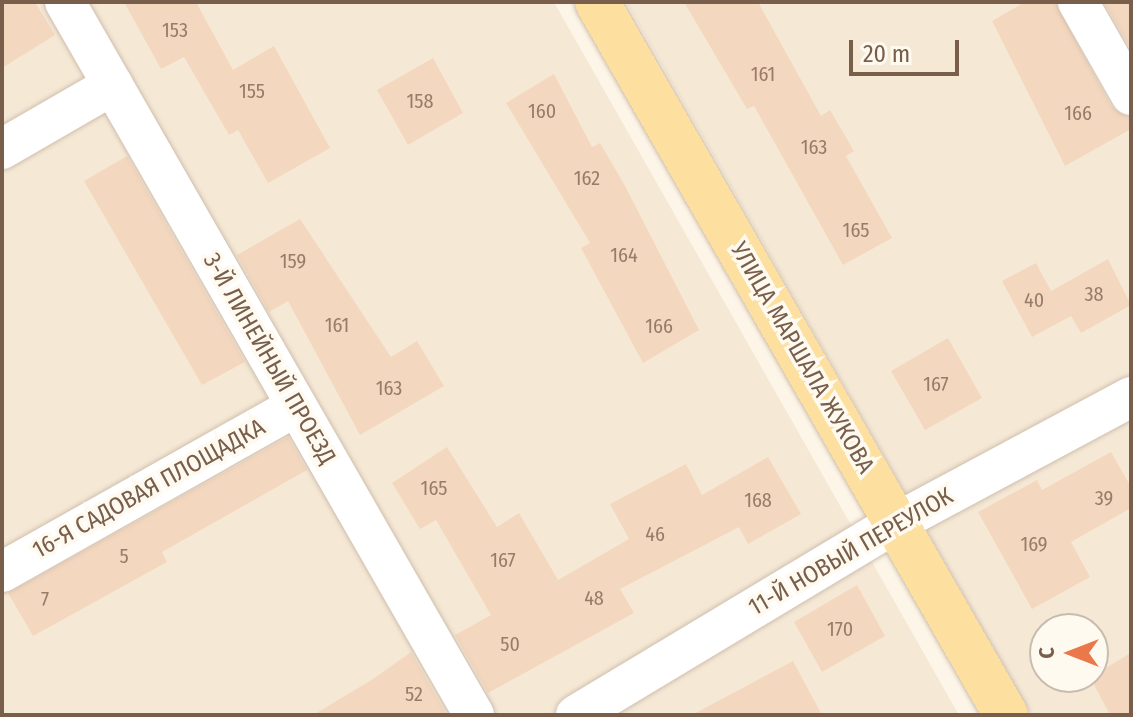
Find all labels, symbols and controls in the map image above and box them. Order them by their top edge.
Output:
house number: 153 [162,18,188,42]
scale bar [853,24,963,74]
text: 20 m [863,40,910,68]
house number: 161 [751,62,775,86]
house number: 155 [239,79,265,103]
house number: 158 [407,89,433,113]
house number: 160 [528,99,556,123]
house number: 166 [1064,101,1092,125]
house number: 163 [801,135,827,159]
house number: 162 [574,166,600,190]
house number: 165 [843,218,869,242]
street label: УЛИЦА МАРШАЛА ЖУКОВА [724,237,880,479]
house number: 164 [610,243,638,267]
street label: 3-Й ЛИНЕЙНЫЙ ПРОЕЗД [197,248,341,470]
house number: 159 [280,249,306,273]
house number: 38 [1084,282,1104,306]
house number: 40 [1024,288,1044,312]
house number: 161 [325,313,349,337]
house number: 166 [645,314,673,338]
house number: 167 [923,372,949,396]
house number: 163 [376,376,402,400]
street label: 16-Я САДОВАЯ ПЛОЩАДКА [28,413,270,565]
house number: 165 [421,476,447,500]
street label: 11-Й НОВЫЙ ПЕРЕУЛОК [744,482,958,622]
house number: 39 [1095,486,1113,510]
house number: 168 [744,488,772,512]
house number: 46 [645,522,665,546]
house number: 169 [1020,532,1048,556]
house number: 5 [119,544,129,568]
house number: 167 [490,548,516,572]
house number: 48 [584,586,604,610]
house number: 7 [41,587,49,611]
north arrow [1029,613,1109,693]
house number: 170 [827,617,853,641]
house number: 50 [500,632,520,656]
text: С [1033,647,1060,659]
house number: 52 [405,682,423,706]

